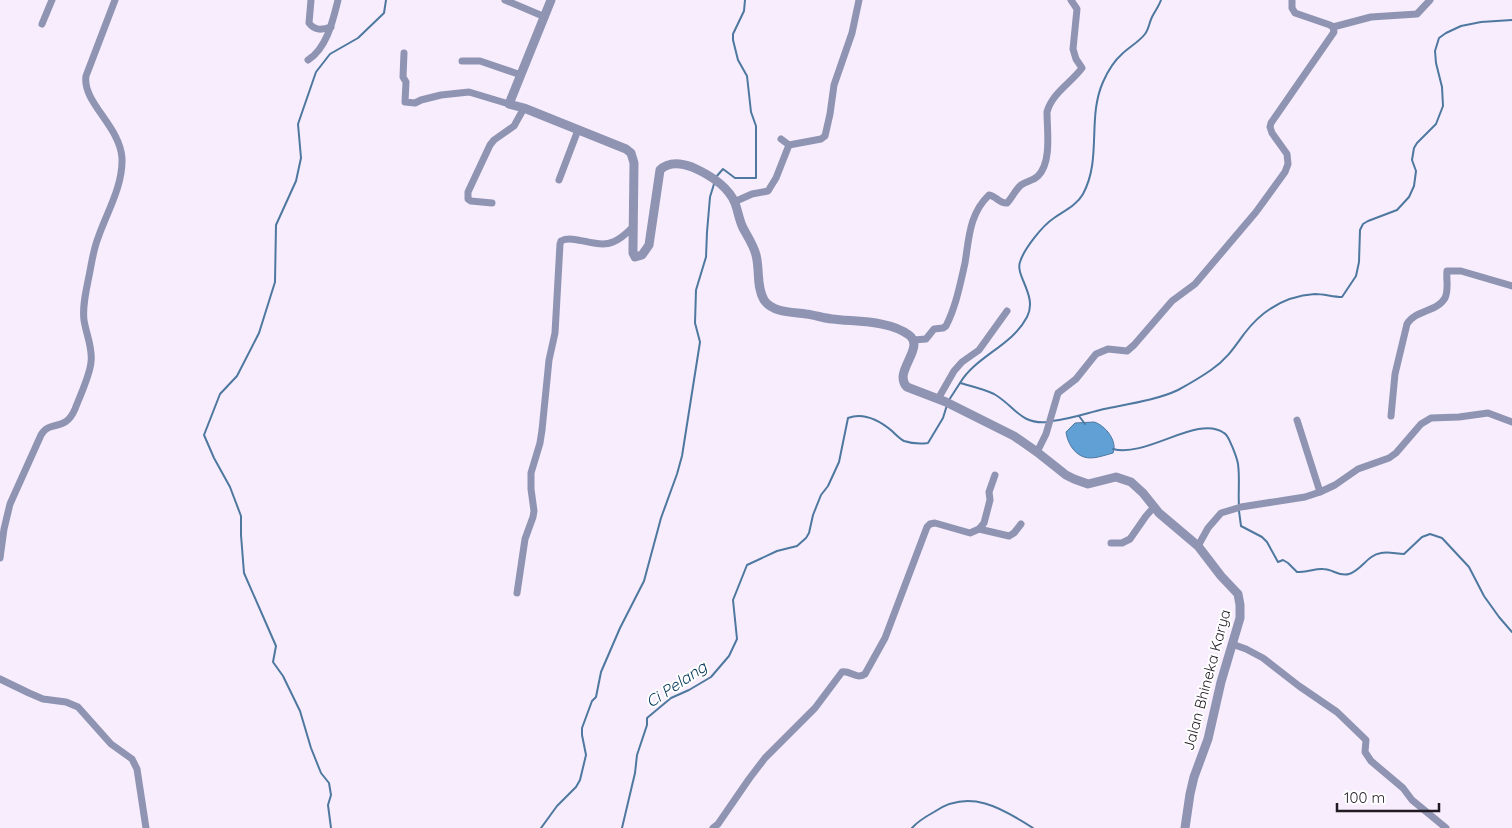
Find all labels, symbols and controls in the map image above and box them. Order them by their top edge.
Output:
street label: Jalan Bhineka Karya [1179,607,1235,753]
water label: Ci Pelang [642,656,711,712]
scale bar [1337,780,1440,812]
text: 100 m [1344,788,1385,807]

